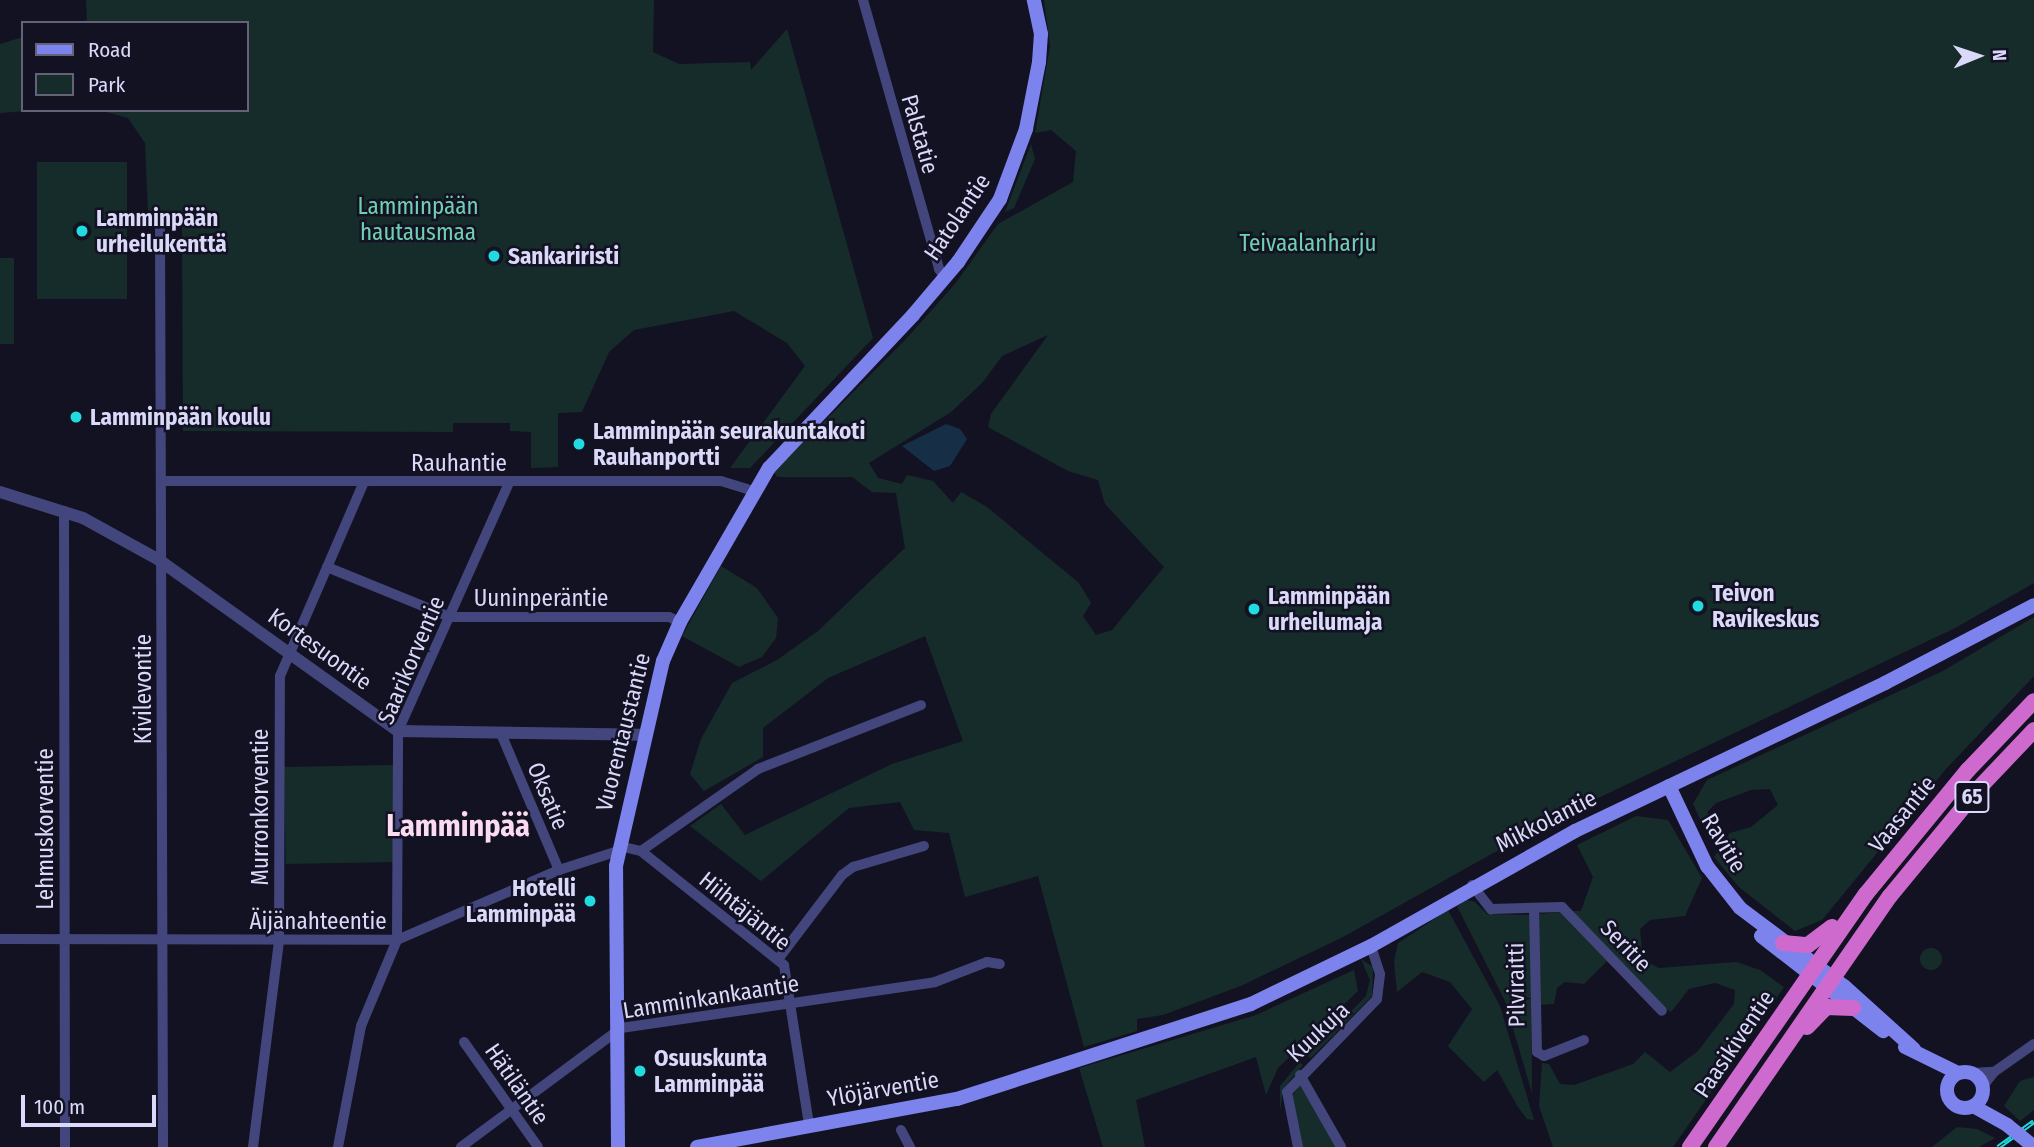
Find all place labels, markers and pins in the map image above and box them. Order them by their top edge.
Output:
place label: Lamminpään urheilukenttä [96,204,227,258]
marker: Lamminpään urheilukenttä [74,223,90,239]
place label: Sankariristi [508,242,619,270]
marker: Sankariristi [486,248,502,264]
place label: Lamminpään koulu [90,403,271,431]
marker: Lamminpään koulu [68,409,84,425]
place label: Lamminpään seurakuntakoti Rauhanportti [593,417,865,471]
marker: Lamminpään seurakuntakoti Rauhanportti [571,436,587,452]
place label: Teivon Ravikeskus [1712,579,1819,633]
place label: Lamminpään urheilumaja [1268,582,1390,636]
marker: Teivon Ravikeskus [1690,598,1706,614]
marker: Lamminpään urheilumaja [1246,601,1262,617]
place label: Hotelli Lamminpää [466,874,576,928]
marker: Hotelli Lamminpää [582,893,598,909]
place label: Osuuskunta Lamminpää [654,1044,767,1098]
marker: Osuuskunta Lamminpää [632,1063,648,1079]

